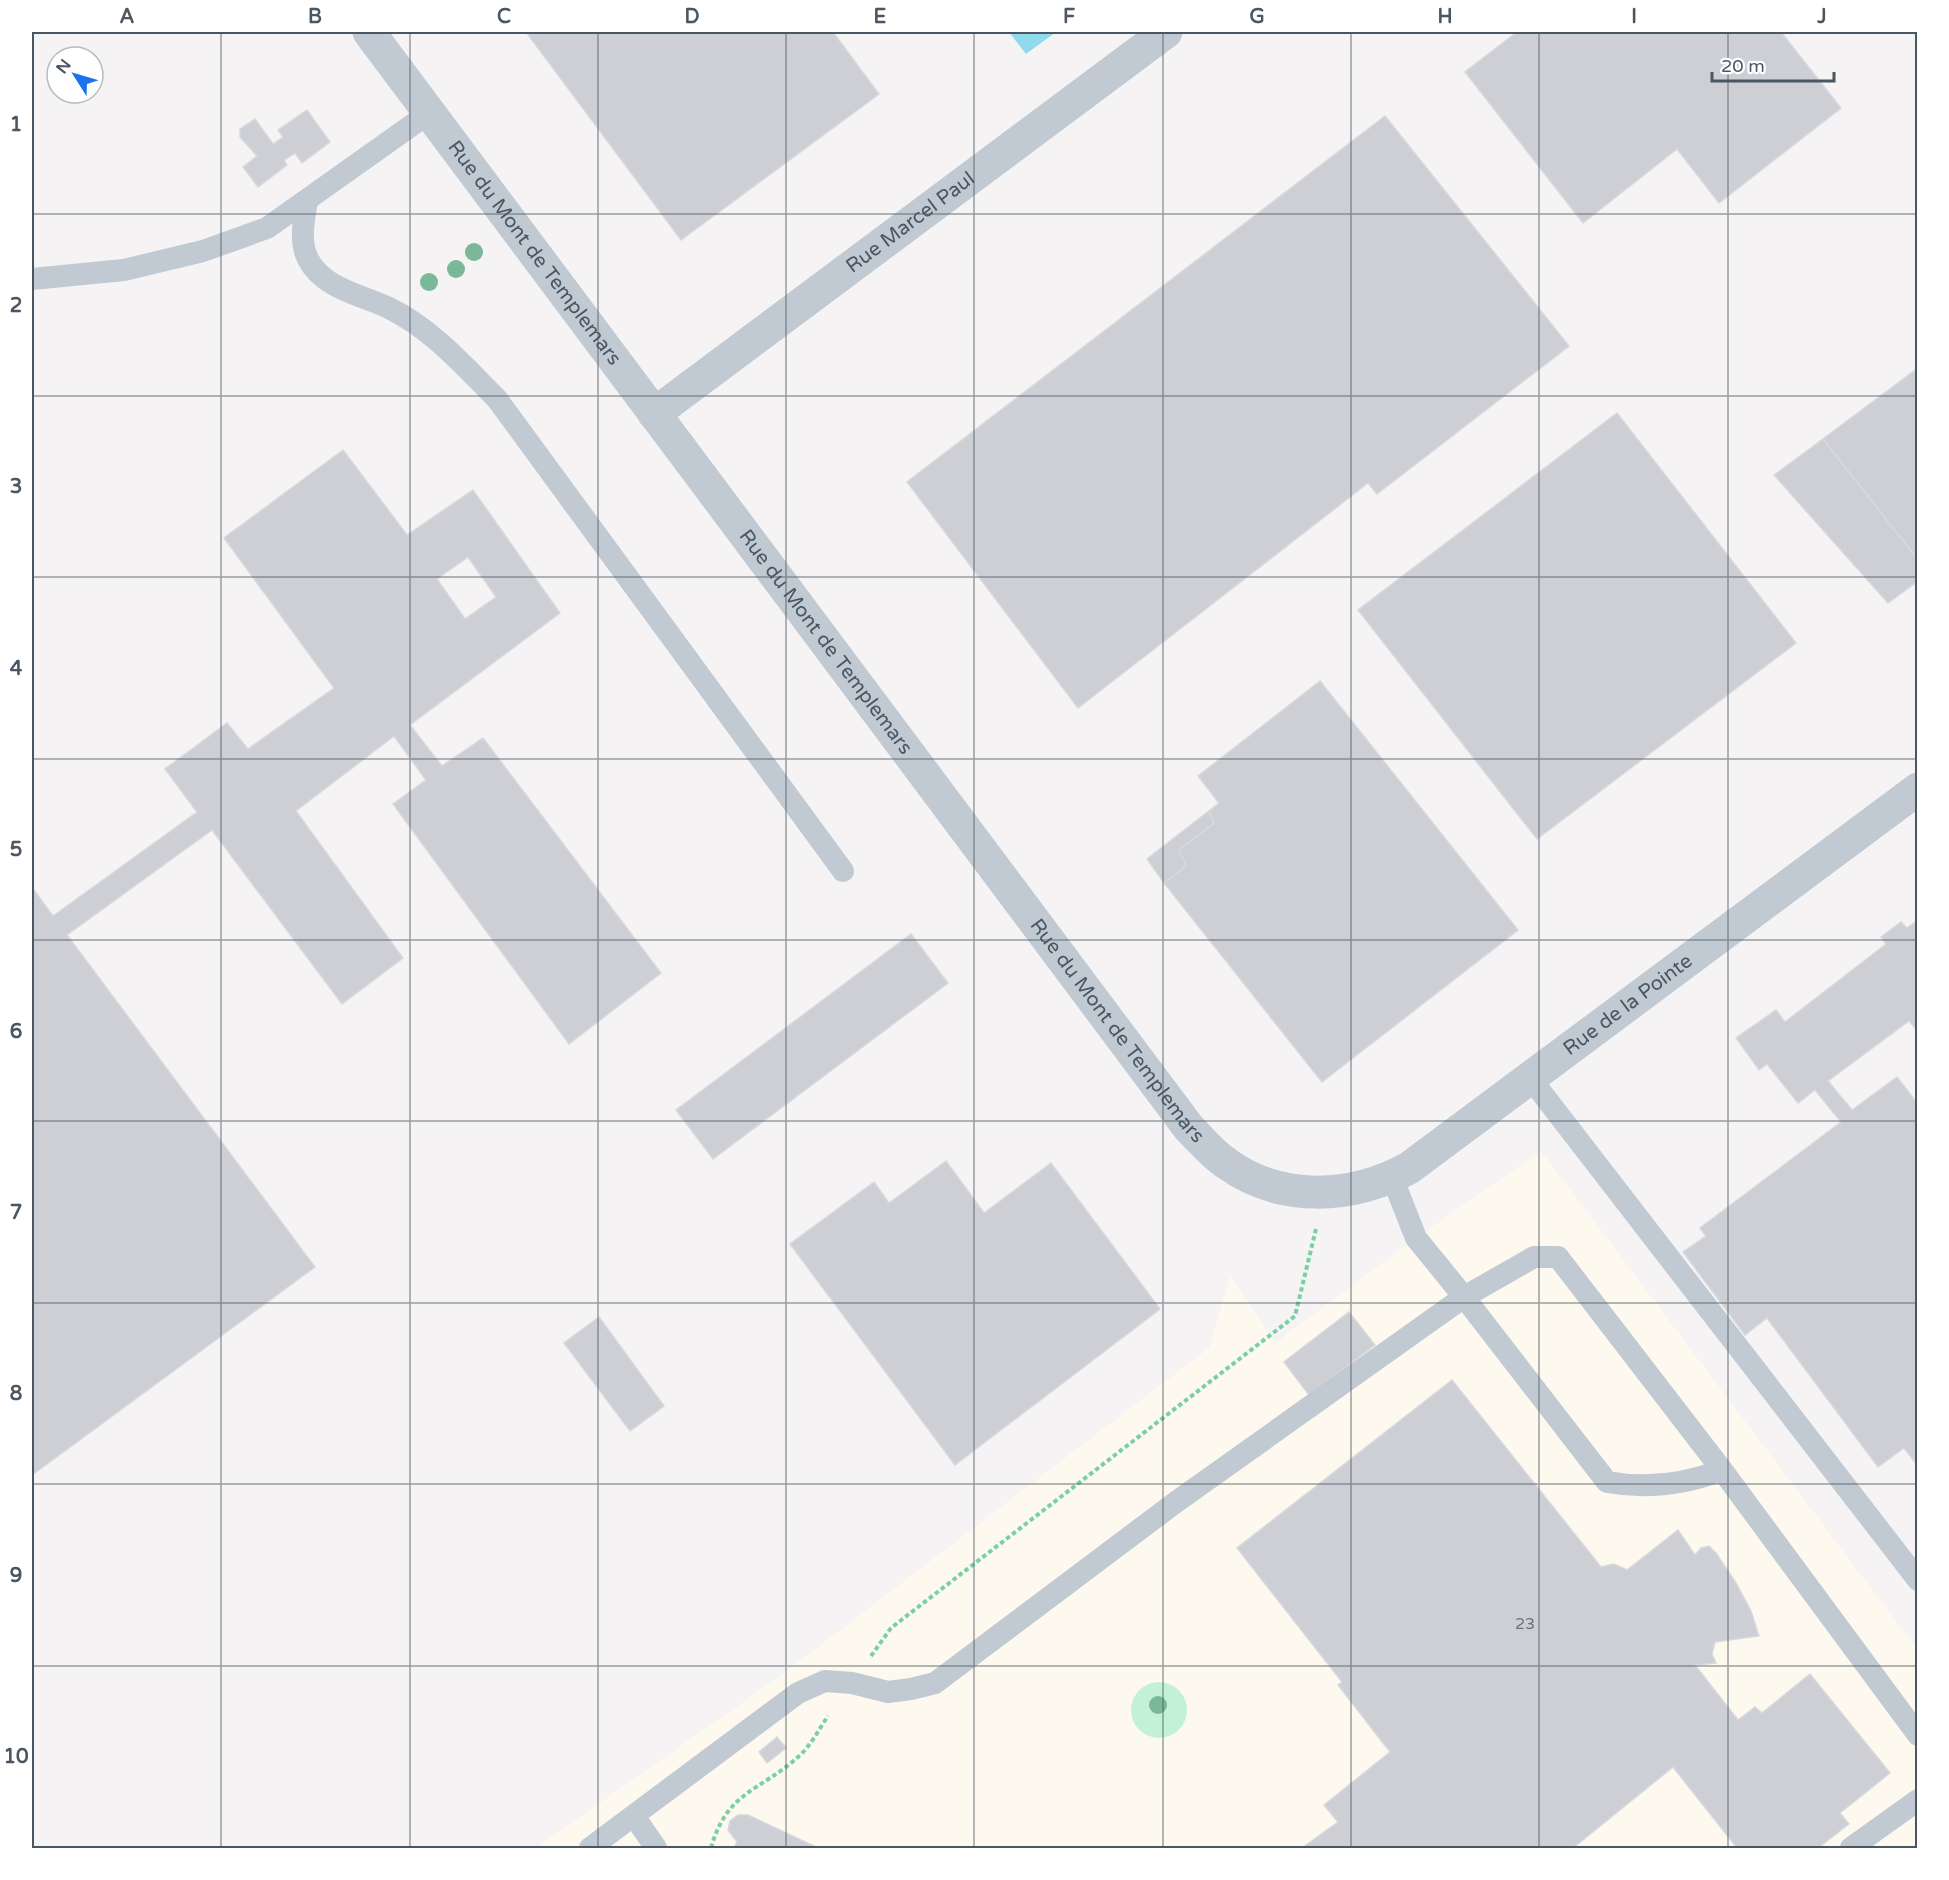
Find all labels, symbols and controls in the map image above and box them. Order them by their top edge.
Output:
text: A [120,5,135,29]
text: B [308,5,322,29]
text: C [497,5,511,29]
text: D [684,5,700,29]
text: E [874,5,887,29]
text: F [1063,5,1075,29]
text: G [1249,5,1265,29]
text: H [1437,5,1453,29]
text: I [1631,5,1637,29]
text: J [1816,5,1827,29]
north arrow [45,45,105,105]
scale bar [1712,45,1834,83]
text: N [52,55,76,78]
text: 20 m [1721,55,1765,77]
text: 1 [10,113,22,137]
street label: Rue du Mont de Templemars [442,136,626,370]
street label: Rue Marcel Paul [841,167,979,278]
text: 2 [10,294,22,318]
text: 3 [10,475,22,499]
street label: Rue du Mont de Templemars [734,525,917,759]
text: 4 [10,657,23,681]
text: 5 [10,838,22,862]
street label: Rue du Mont de Templemars [1025,914,1209,1148]
street label: Rue de la Pointe [1559,949,1697,1061]
text: 6 [10,1020,22,1044]
text: 7 [10,1201,22,1225]
text: 8 [10,1382,22,1406]
text: 9 [10,1564,22,1588]
house number: 23 [1515,1614,1535,1634]
text: 10 [3,1745,29,1769]

